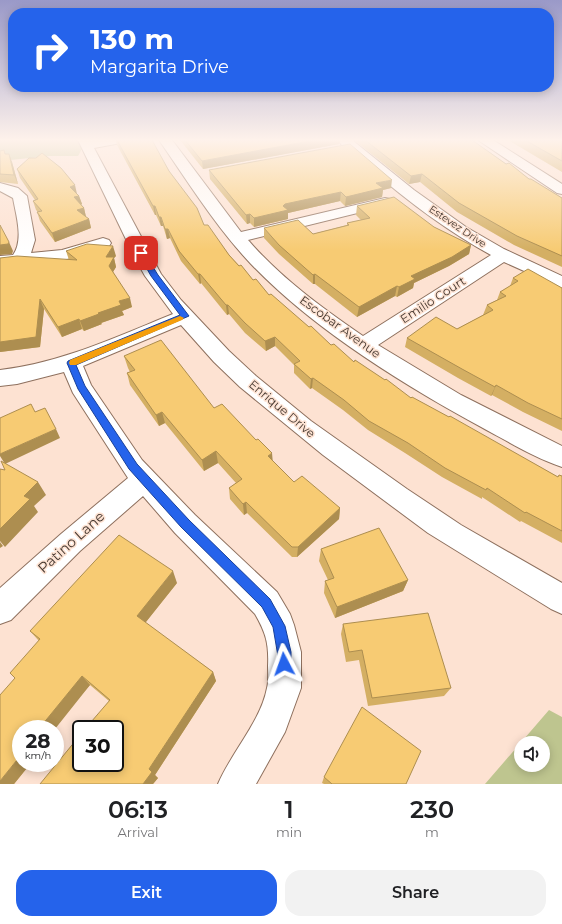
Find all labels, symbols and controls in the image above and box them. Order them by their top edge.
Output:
text: 130 m [90,22,174,56]
icon: right [24,24,76,76]
text: Margarita Drive [90,56,229,78]
street label: Estevez Drive [427,202,489,250]
pin [124,236,158,270]
icon: arrive [130,242,152,264]
street label: Emilio Court [397,273,468,326]
street label: Escobar Avenue [297,292,384,361]
street label: Enrique Drive [246,376,319,441]
street label: Patino Lane [34,507,108,577]
position arrow [263,643,305,685]
speed limit sign: 30 [72,720,124,772]
text: 28 [26,729,51,753]
map controls [514,736,550,772]
button: sound [514,736,550,772]
text: km/h [25,749,51,762]
text: 06:13 [108,795,168,824]
text: 1 [284,795,294,824]
text: 230 [410,795,454,824]
text: Arrival [117,824,159,840]
text: min [276,824,302,840]
text: m [425,824,439,840]
button: Exit [16,870,277,916]
button: Share [285,870,546,916]

